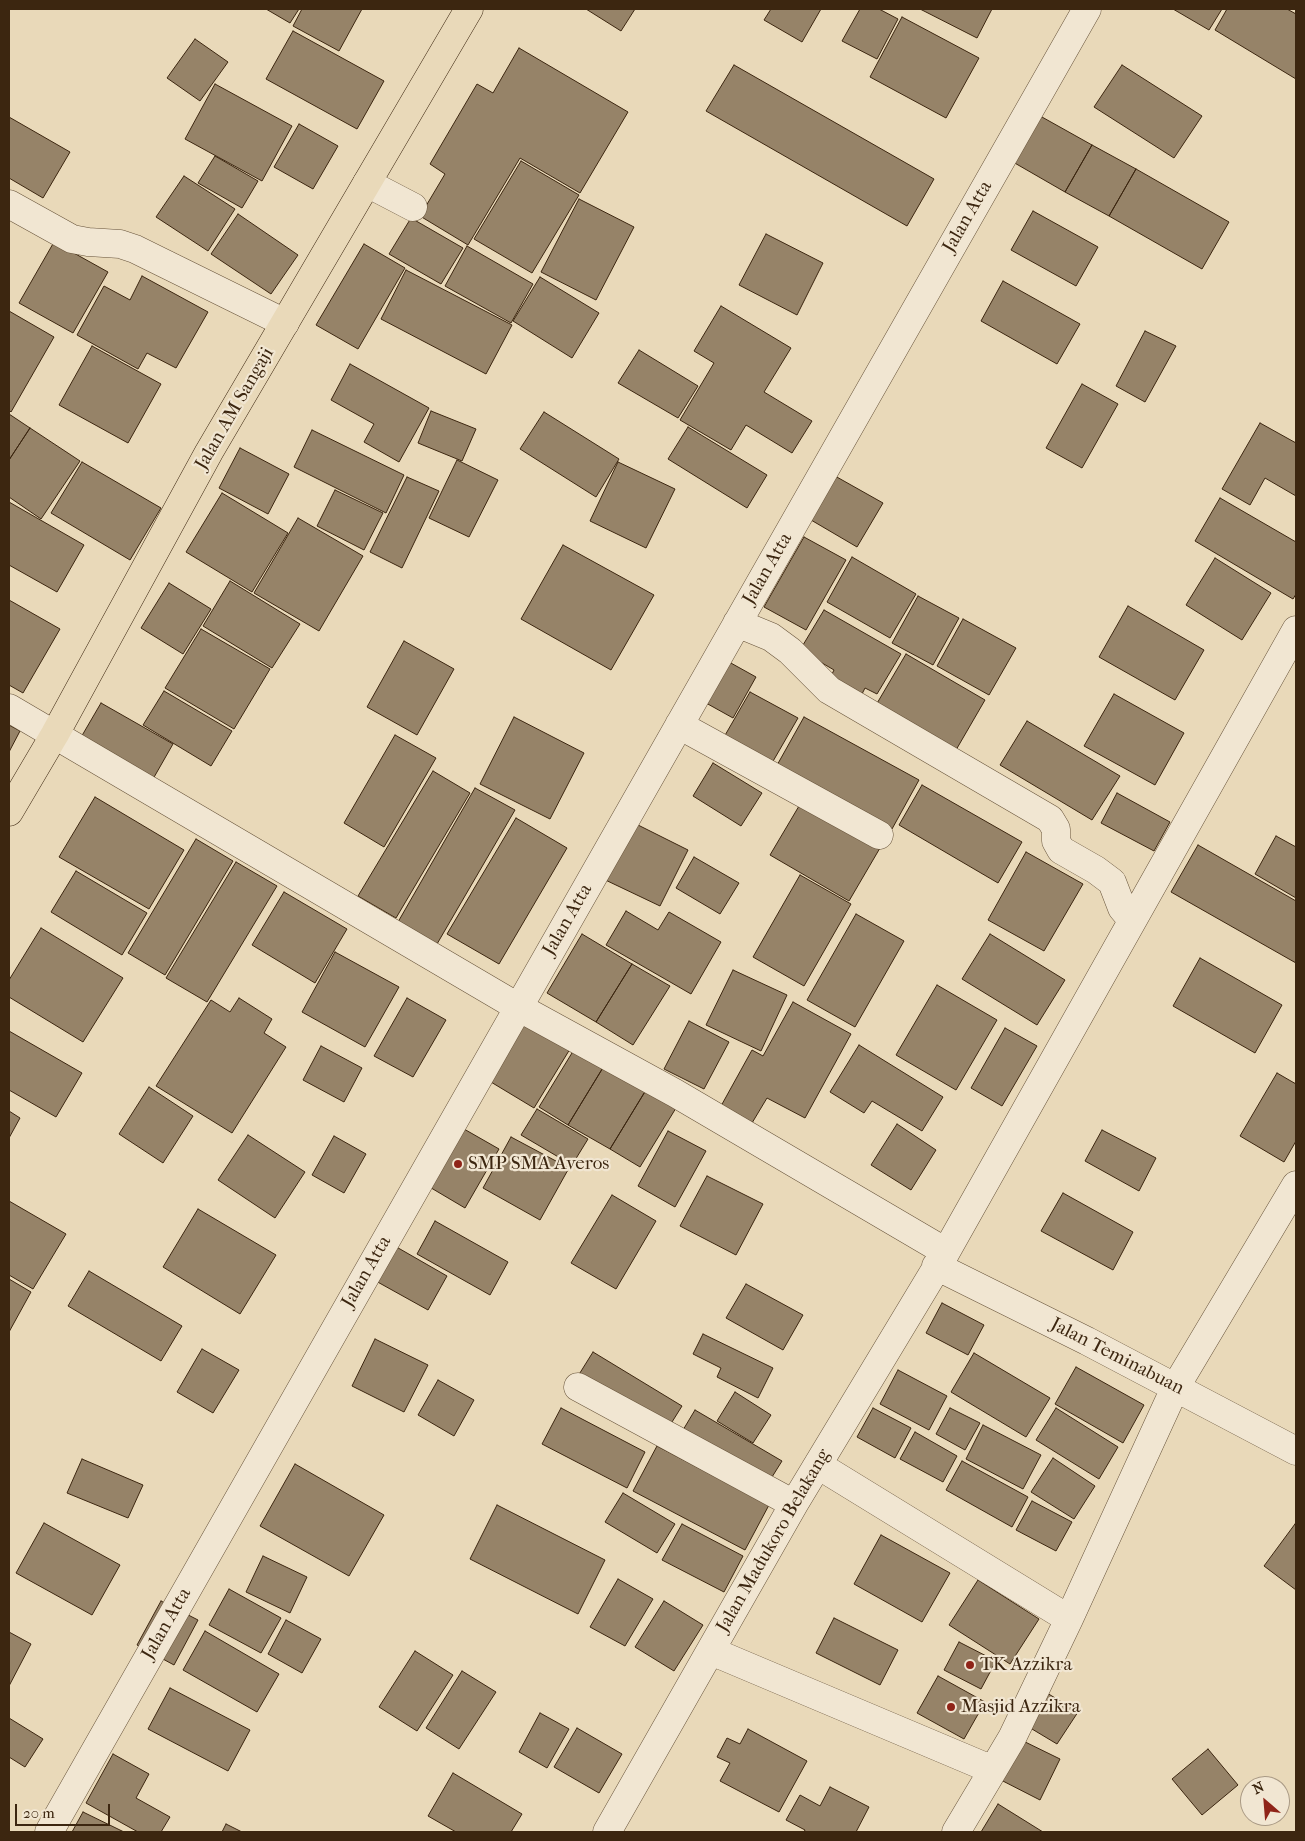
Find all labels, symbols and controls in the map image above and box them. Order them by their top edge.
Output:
street label: Jalan Atta [938,177,998,257]
street label: Jalan AM Sangaji [191,344,279,474]
street label: Jalan Atta [738,529,798,609]
street label: Jalan Atta [538,880,598,960]
place label: SMP SMA Averos [468,1153,609,1175]
marker: SMP SMA Averos [452,1158,464,1170]
street label: Jalan Atta [337,1232,397,1312]
street label: Jalan Teminabuan [1046,1313,1188,1401]
street label: Jalan Madukoro Belakang [712,1445,836,1637]
street label: Jalan Atta [137,1584,197,1664]
place label: TK Azzikra [980,1654,1072,1676]
marker: TK Azzikra [964,1659,976,1671]
place label: Masjid Azzikra [961,1696,1080,1718]
marker: Masjid Azzikra [945,1701,957,1713]
north arrow [1240,1776,1290,1826]
text: N [1250,1778,1267,1798]
scale bar [18,1794,112,1826]
text: 20 m [23,1804,55,1822]

